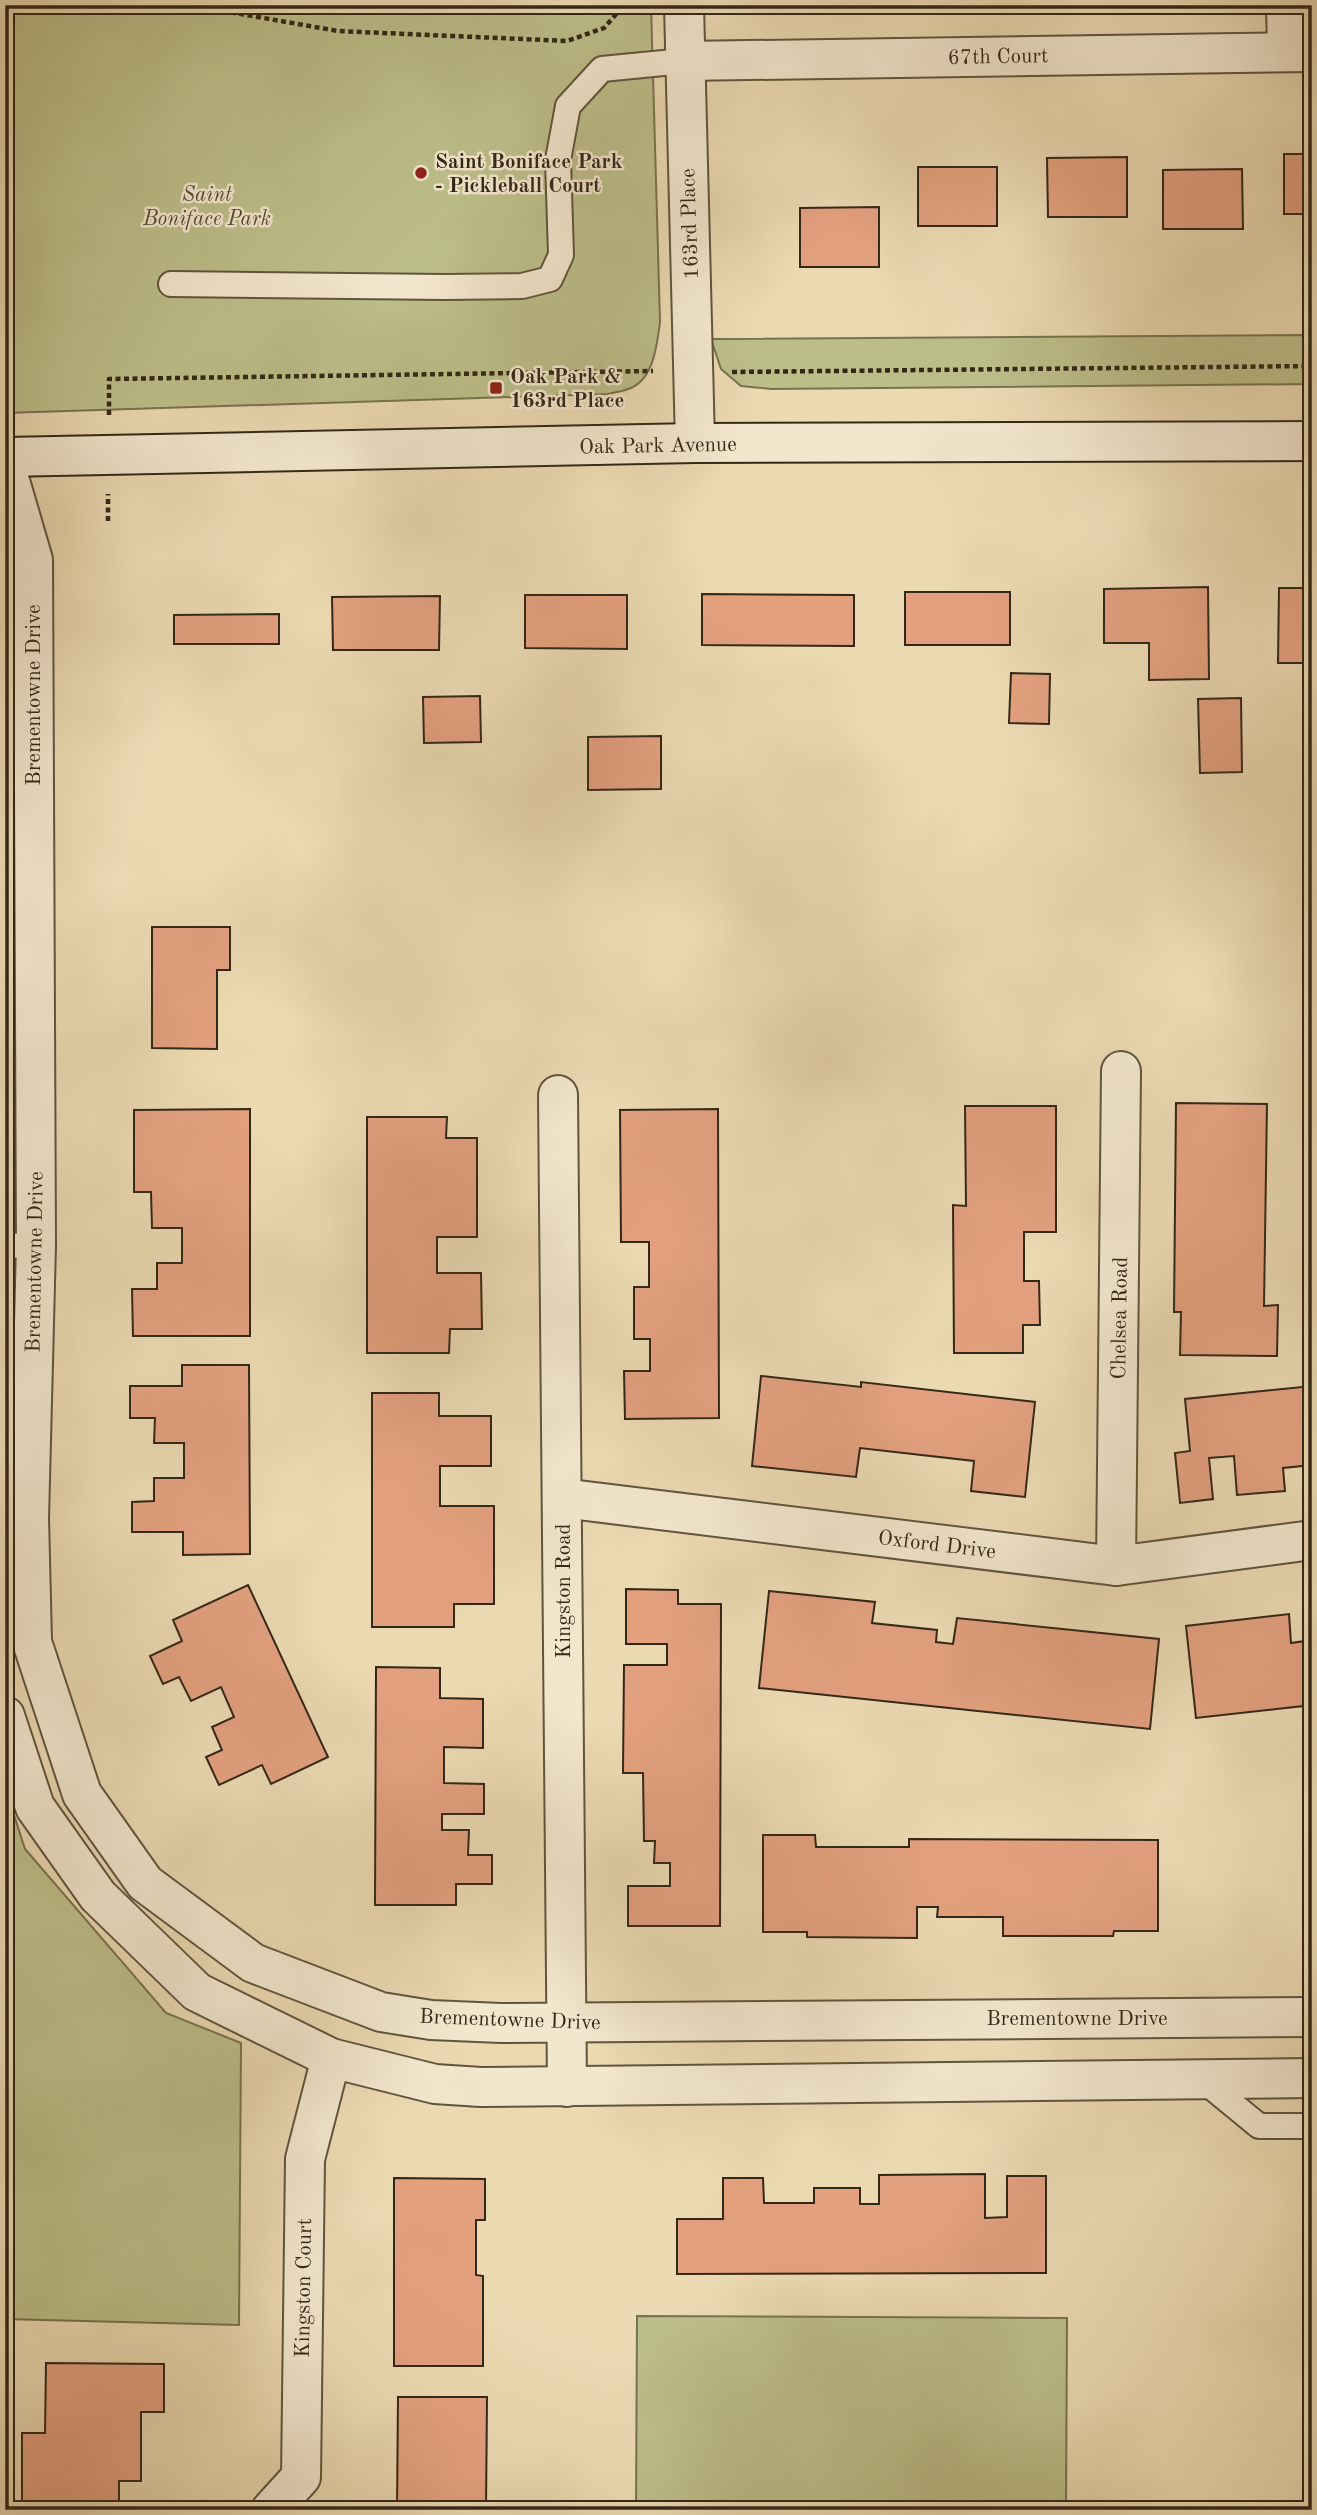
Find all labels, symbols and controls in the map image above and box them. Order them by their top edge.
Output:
street label: 67th Court [948,46,1049,69]
place label: Saint Boniface Park - Pickleball Court [435,152,623,197]
marker: Saint Boniface Park - Pickleball Court [413,165,429,181]
street label: 163rd Place [678,168,703,280]
park label: Saint Boniface Park [142,185,271,230]
place label: Oak Park & 163rd Place [510,367,624,412]
marker: Oak Park & 163rd Place [488,380,504,396]
street label: Oak Park Avenue [579,435,737,458]
street label: Brementowne Drive [24,604,45,786]
street label: Brementowne Drive [23,1171,48,1353]
street label: Chelsea Road [1109,1256,1132,1380]
street label: Kingston Road [554,1523,575,1659]
street label: Oxford Drive [877,1528,997,1563]
street label: Brementowne Drive [419,2007,601,2034]
street label: Brementowne Drive [986,2009,1168,2030]
street label: Kingston Court [293,2218,316,2358]

